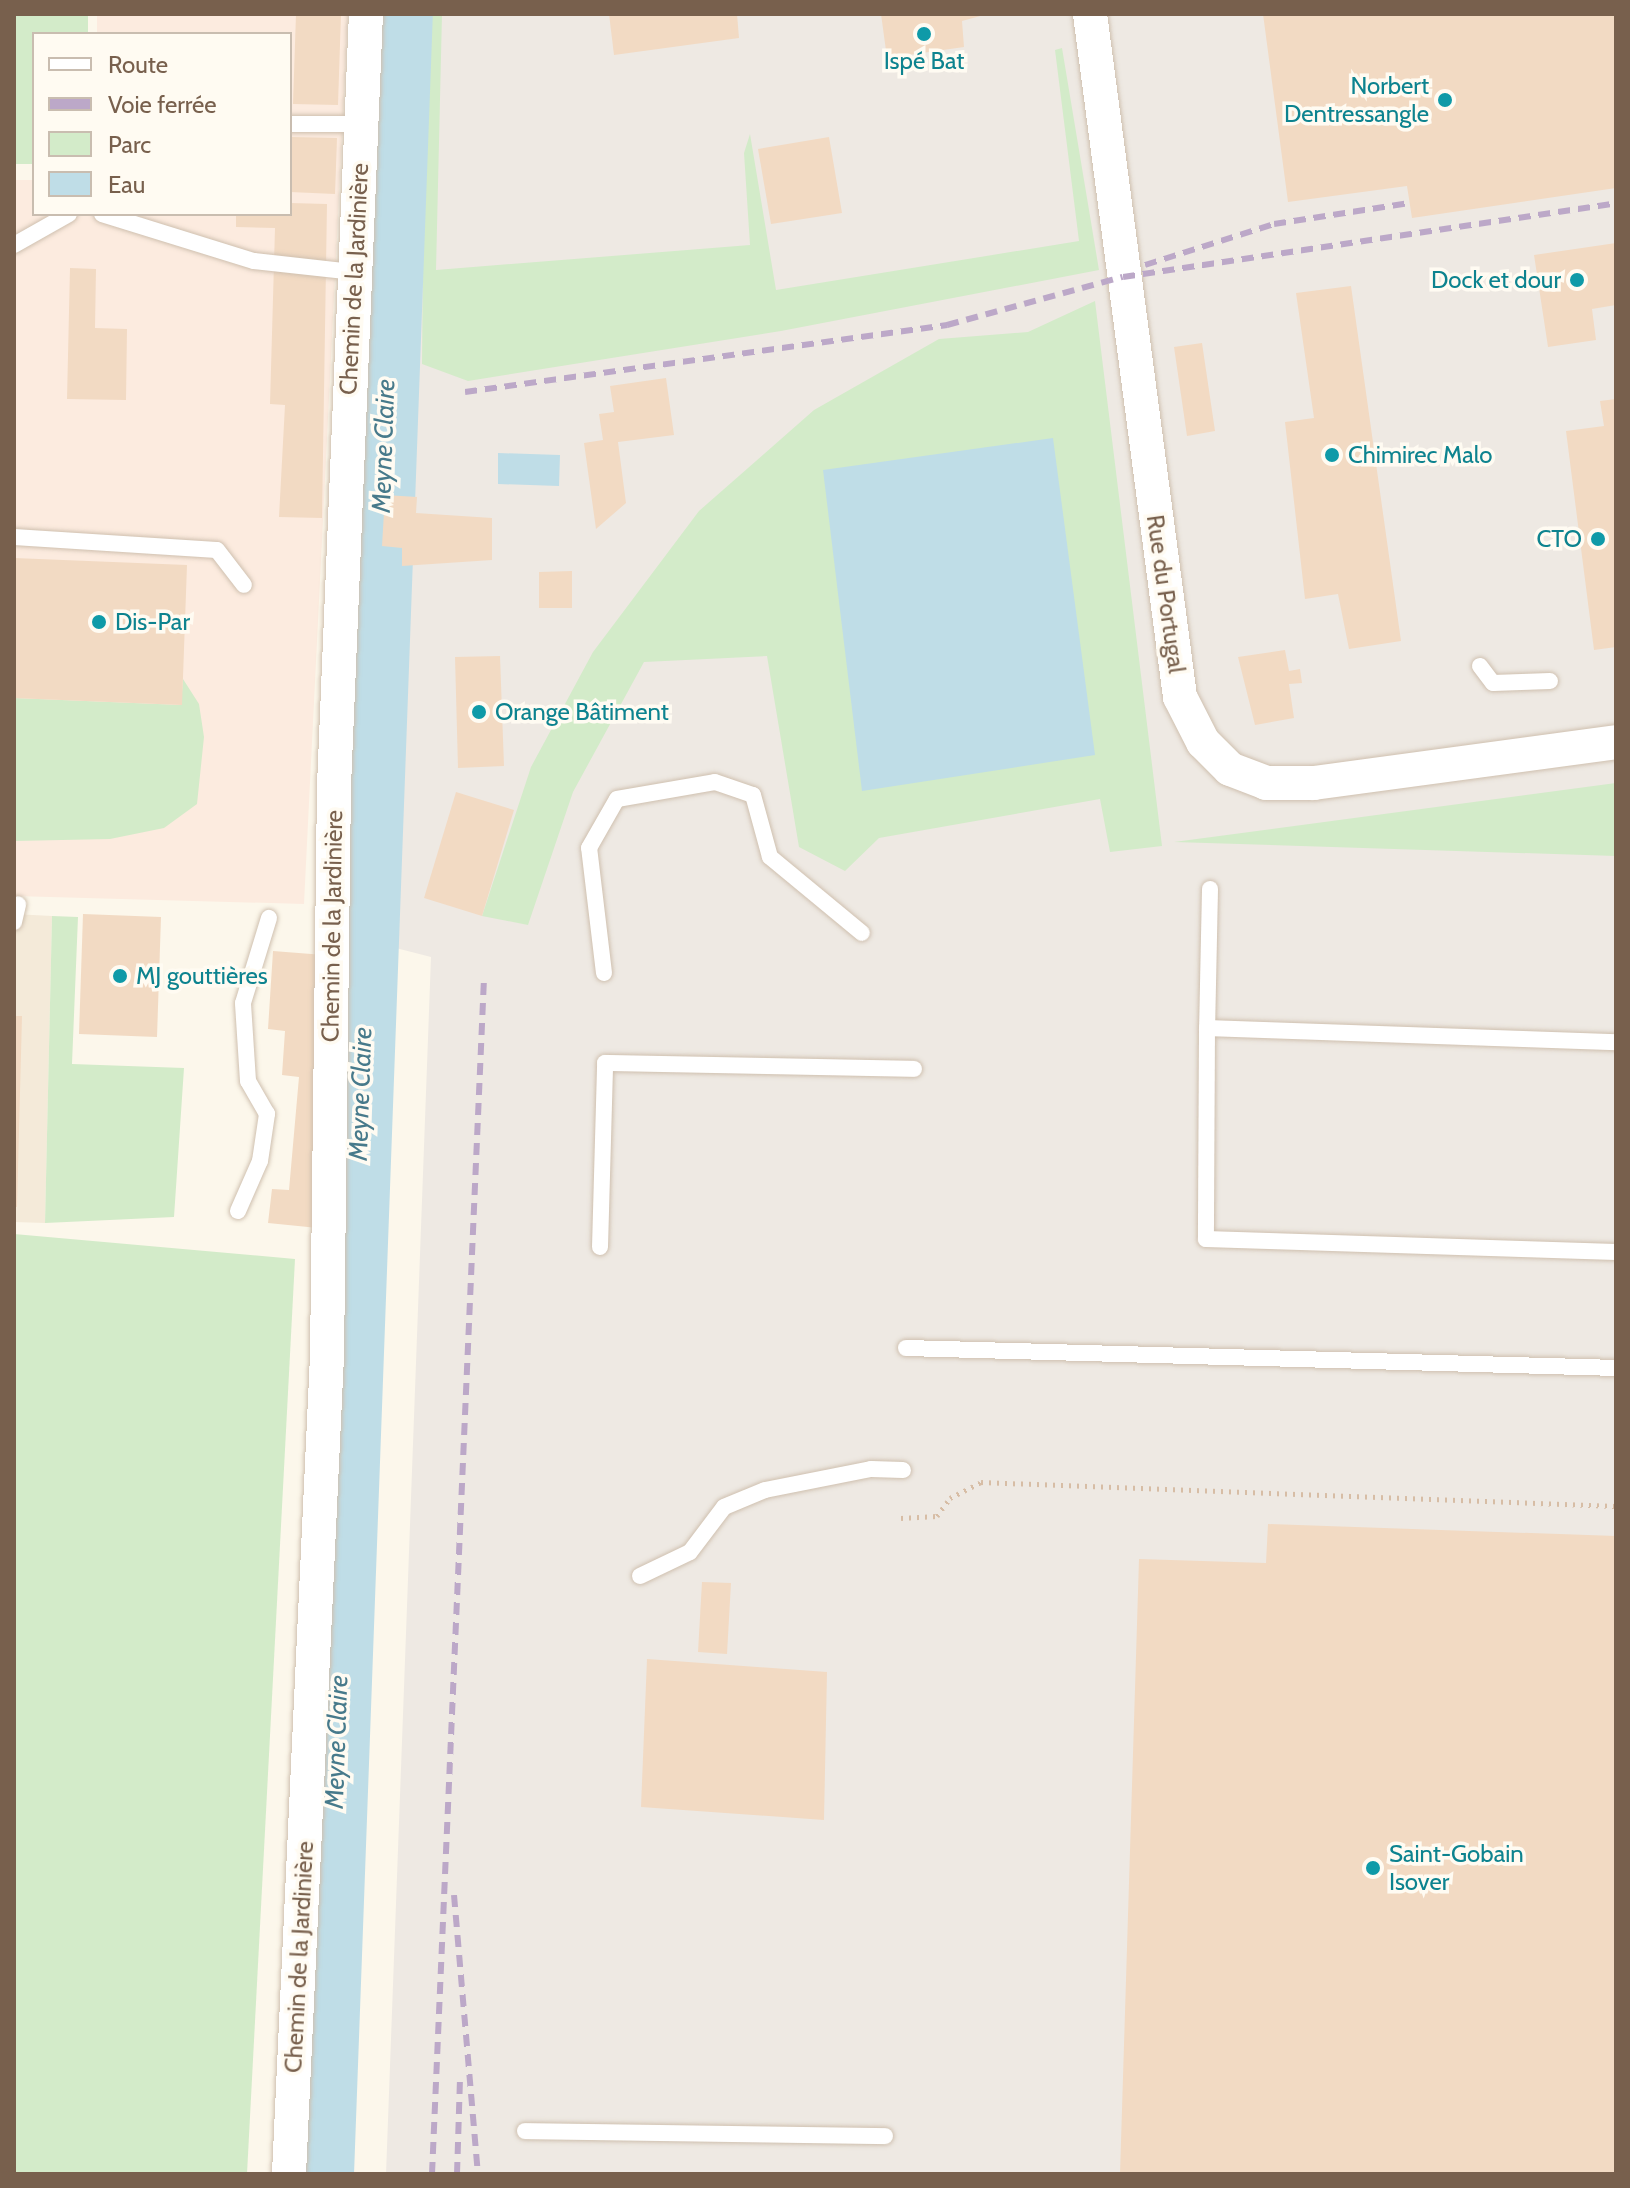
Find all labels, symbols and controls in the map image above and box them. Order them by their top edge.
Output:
marker: Ispé Bat [915,25,933,43]
legend [32,32,292,216]
place label: Ispé Bat [884,47,964,75]
text: Route [108,50,168,79]
place label: Norbert Dentressangle [1284,72,1429,128]
text: Voie ferrée [108,90,217,119]
marker: Norbert Dentressangle [1436,91,1454,109]
text: Parc [108,130,151,159]
street label: Chemin de la Jardinière [334,162,374,396]
text: Eau [108,170,145,199]
place label: Dock et dour [1431,266,1561,294]
marker: Dock et dour [1568,271,1586,289]
water label: Meyne Claire [366,379,402,513]
place label: Chimirec Malo [1348,441,1492,469]
marker: Chimirec Malo [1323,446,1341,464]
street label: Rue du Portugal [1141,513,1191,675]
place label: CTO [1537,525,1582,553]
marker: CTO [1589,530,1607,548]
place label: Dis-Par [115,608,190,636]
marker: Dis-Par [90,613,108,631]
place label: Orange Bâtiment [495,698,669,726]
marker: Orange Bâtiment [470,703,488,721]
street label: Chemin de la Jardinière [316,810,348,1042]
place label: MJ gouttières [136,962,268,990]
marker: MJ gouttières [111,967,129,985]
water label: Meyne Claire [343,1027,379,1161]
water label: Meyne Claire [319,1675,355,1809]
street label: Chemin de la Jardinière [279,1840,319,2074]
place label: Saint-Gobain Isover [1389,1840,1524,1896]
marker: Saint-Gobain Isover [1364,1859,1382,1877]

